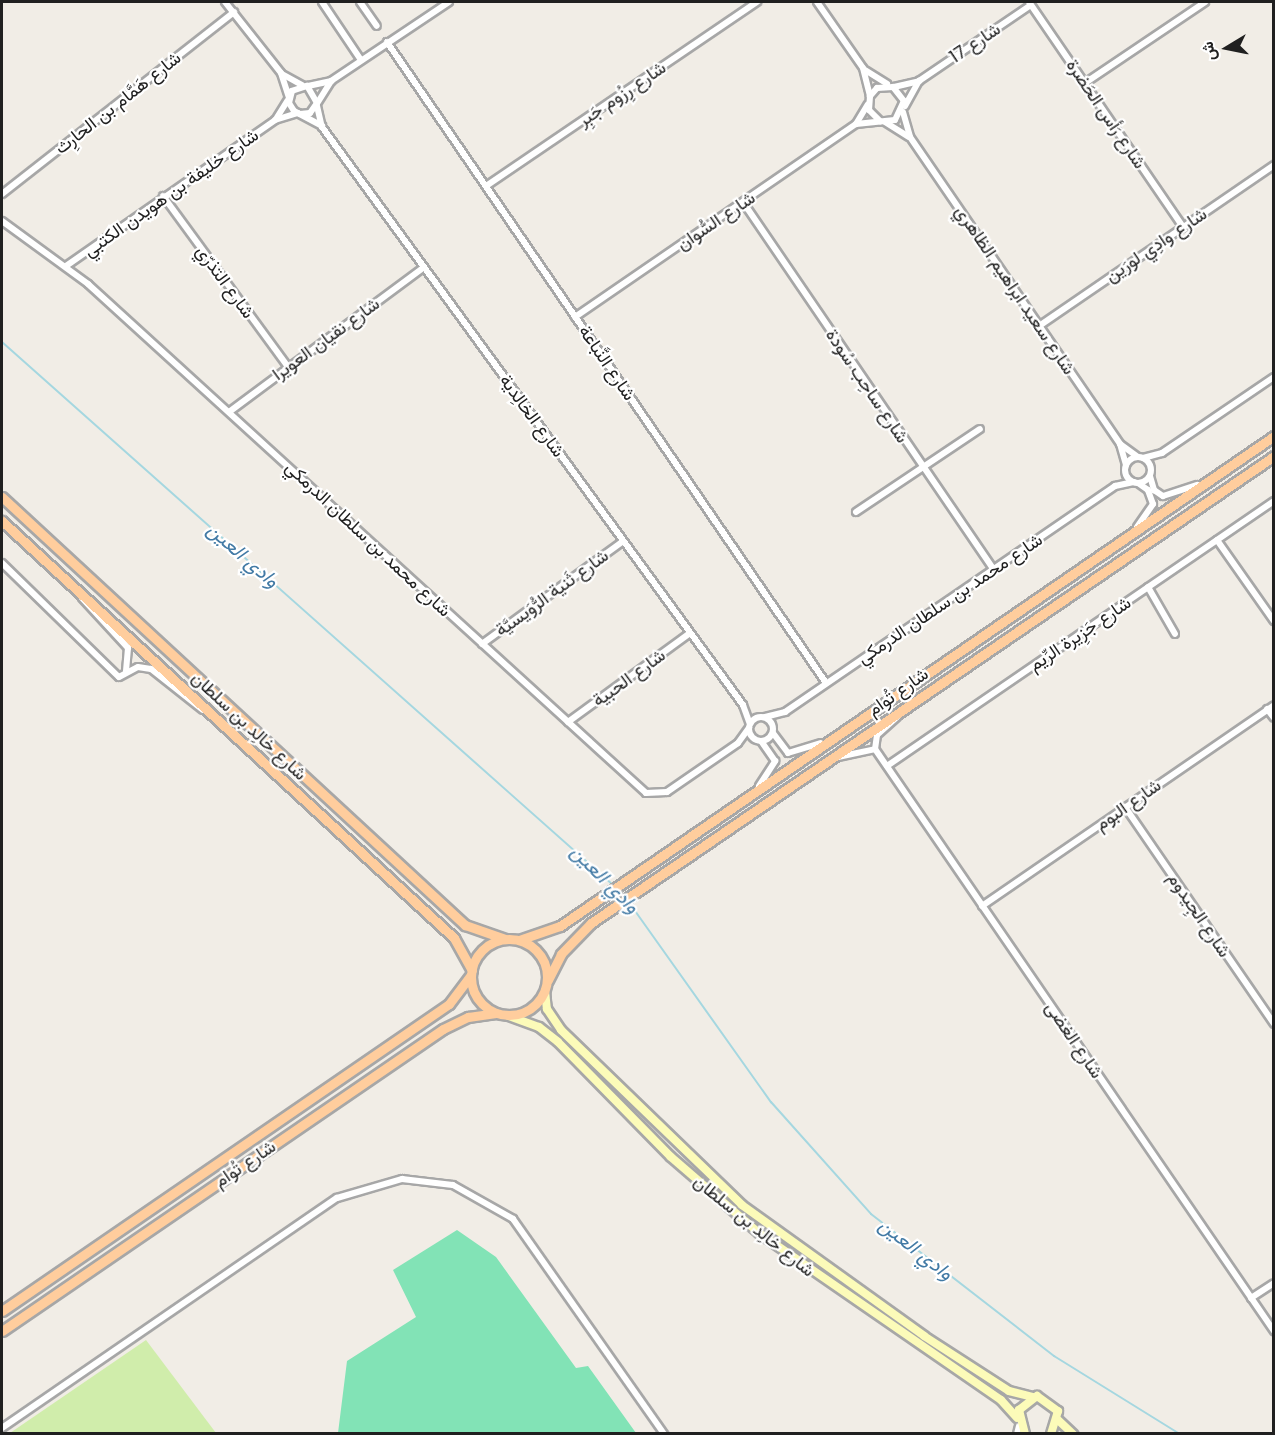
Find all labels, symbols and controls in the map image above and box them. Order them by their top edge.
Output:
street label: شارع 17 [946,18,1004,68]
north arrow [1197,18,1257,78]
text: ش [1196,40,1222,63]
street label: شارع هَمَّام بن الحارِث [51,47,185,159]
street label: شارع رَأس الحَضرة [1061,55,1151,173]
street label: شارع رِزُوم جَبِر [574,57,670,131]
street label: شارع خليفة بن هويدن الكتبي [79,124,263,262]
street label: شارع السُّوان [673,187,759,255]
street label: شارع سعيد ابراهيم الظاهري [950,201,1080,379]
street label: شارع وادِي لورَين [1101,203,1211,287]
street label: شارع التذرّي [191,241,259,323]
street label: شارع نقيان العويرا [268,293,384,385]
street label: شارع النَّباعة [574,321,640,405]
street label: شارع ساحِب سُودة [821,325,913,447]
street label: شارع الخالِدية [495,370,569,462]
street label: شارع محمد بن سلطان الدرمكي [281,457,455,621]
water label: وادي العين [202,517,284,593]
street label: شارع محمد بن سلطان الدرمكي [853,529,1047,669]
street label: شارع ثَنية الرُّوَيسيَّة [491,545,613,641]
street label: شارع جَزِيرة الرِّيم [1025,592,1135,676]
street label: شارع الحبية [588,644,670,712]
street label: شارع تُوام [863,663,933,721]
street label: شارع خالِد بن سلطان [187,667,311,785]
street label: شارع البوم [1091,775,1165,835]
water label: وادي العين [566,840,644,918]
street label: شارع الجِيدوم [1163,869,1235,961]
street label: شارع الغضى [1040,998,1108,1082]
street label: شارع تُوام [210,1136,280,1192]
street label: شارع خالِد بن سلطان [689,1171,819,1281]
water label: وادي العين [874,1213,958,1285]

